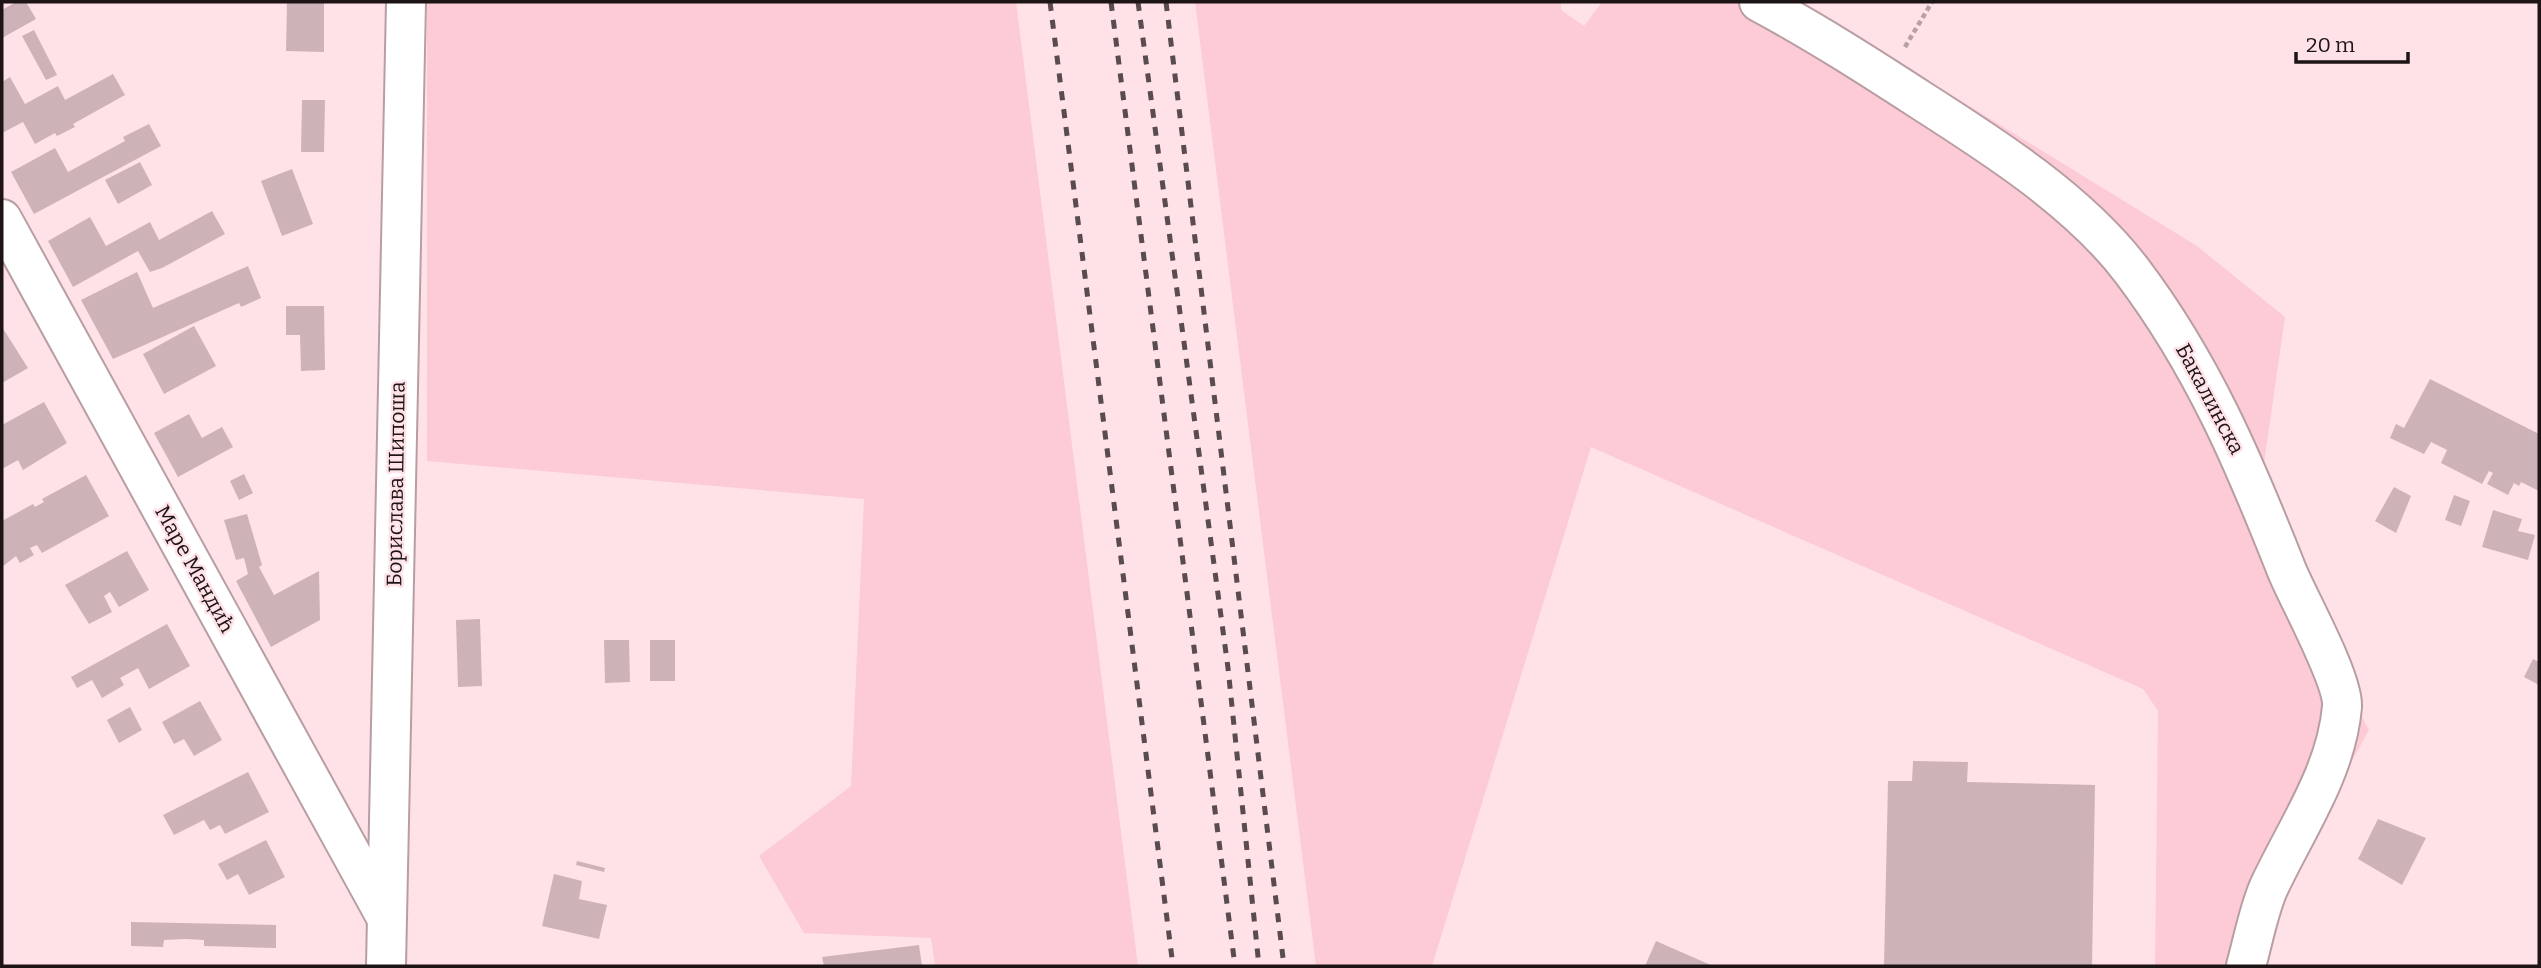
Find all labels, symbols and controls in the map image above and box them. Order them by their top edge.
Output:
scale bar [2296,21,2408,65]
text: 20 m [2306,32,2355,58]
street label: Бакалинска [2170,339,2250,459]
street label: Борислава Шипоша [381,381,411,587]
street label: Маре Мандић [149,501,241,637]

